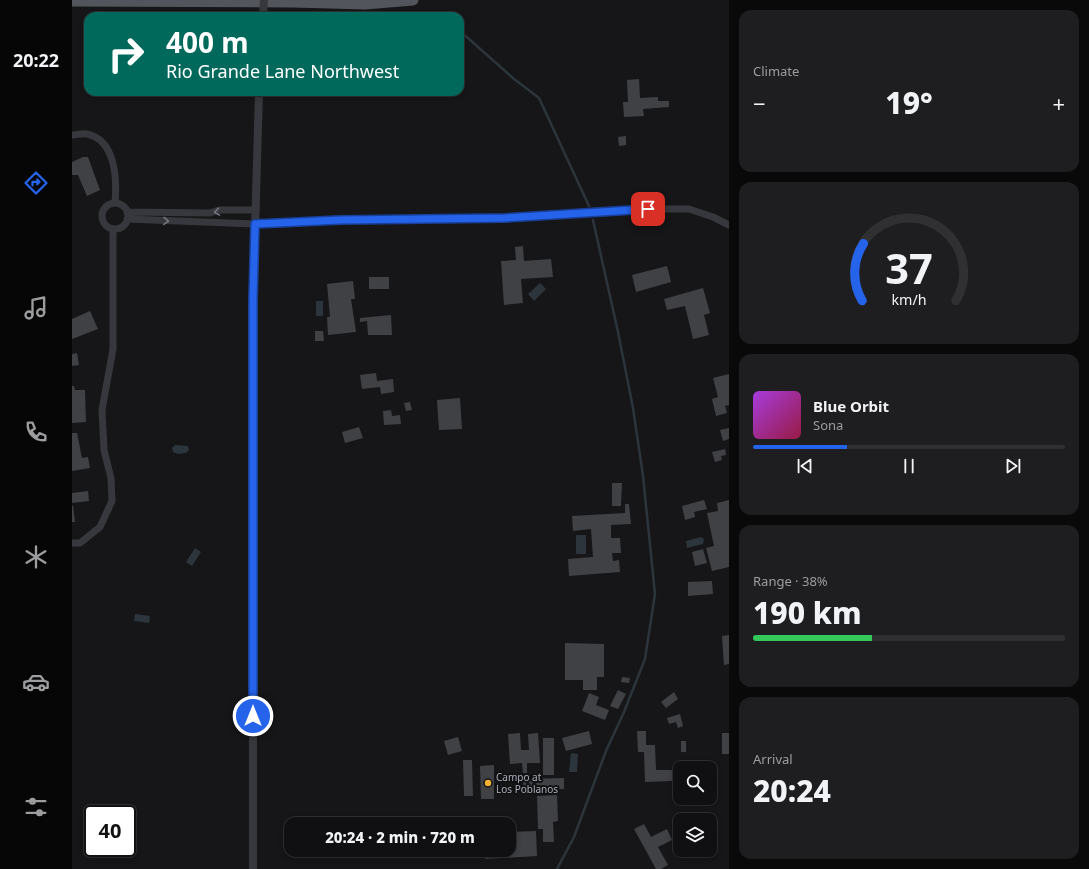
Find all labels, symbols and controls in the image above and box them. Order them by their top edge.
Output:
text: 400 m [166,23,249,61]
icon: right [100,28,152,80]
text: 20:22 [13,48,59,72]
text: Rio Grande Lane Northwest [166,59,399,83]
text: Climate [753,62,799,80]
text: 19° [885,82,933,123]
text: − [753,88,766,118]
text: + [1052,88,1065,118]
icon: directions [22,169,50,197]
pin [631,192,665,226]
icon: arrive [637,198,659,220]
one-way arrow [214,207,220,215]
one-way arrow [163,216,169,225]
text: 37 [885,239,933,295]
text: km/h [891,289,927,308]
icon: music [22,294,50,322]
text: Blue Orbit [813,396,889,416]
text: Sona [813,416,843,434]
icon: phone [22,418,50,446]
icon: previous [794,455,816,477]
icon: pause [898,455,920,477]
icon: next [1002,455,1024,477]
icon: climate [22,543,50,571]
text: Range · 38% [753,572,828,590]
text: 190 km [753,592,862,633]
icon: car [22,668,50,696]
position arrow [232,695,274,737]
text: Arrival [753,750,793,768]
map controls [673,761,717,857]
button: search [673,761,717,805]
place label: Campo at Los Poblanos [496,770,558,796]
text: 20:24 [753,770,831,811]
marker: Campo at Los Poblanos [483,778,493,788]
icon: filters [22,793,50,821]
speed limit sign: 40 [84,805,136,857]
button: layers [673,813,717,857]
text: 20:24 · 2 min · 720 m [325,827,475,847]

